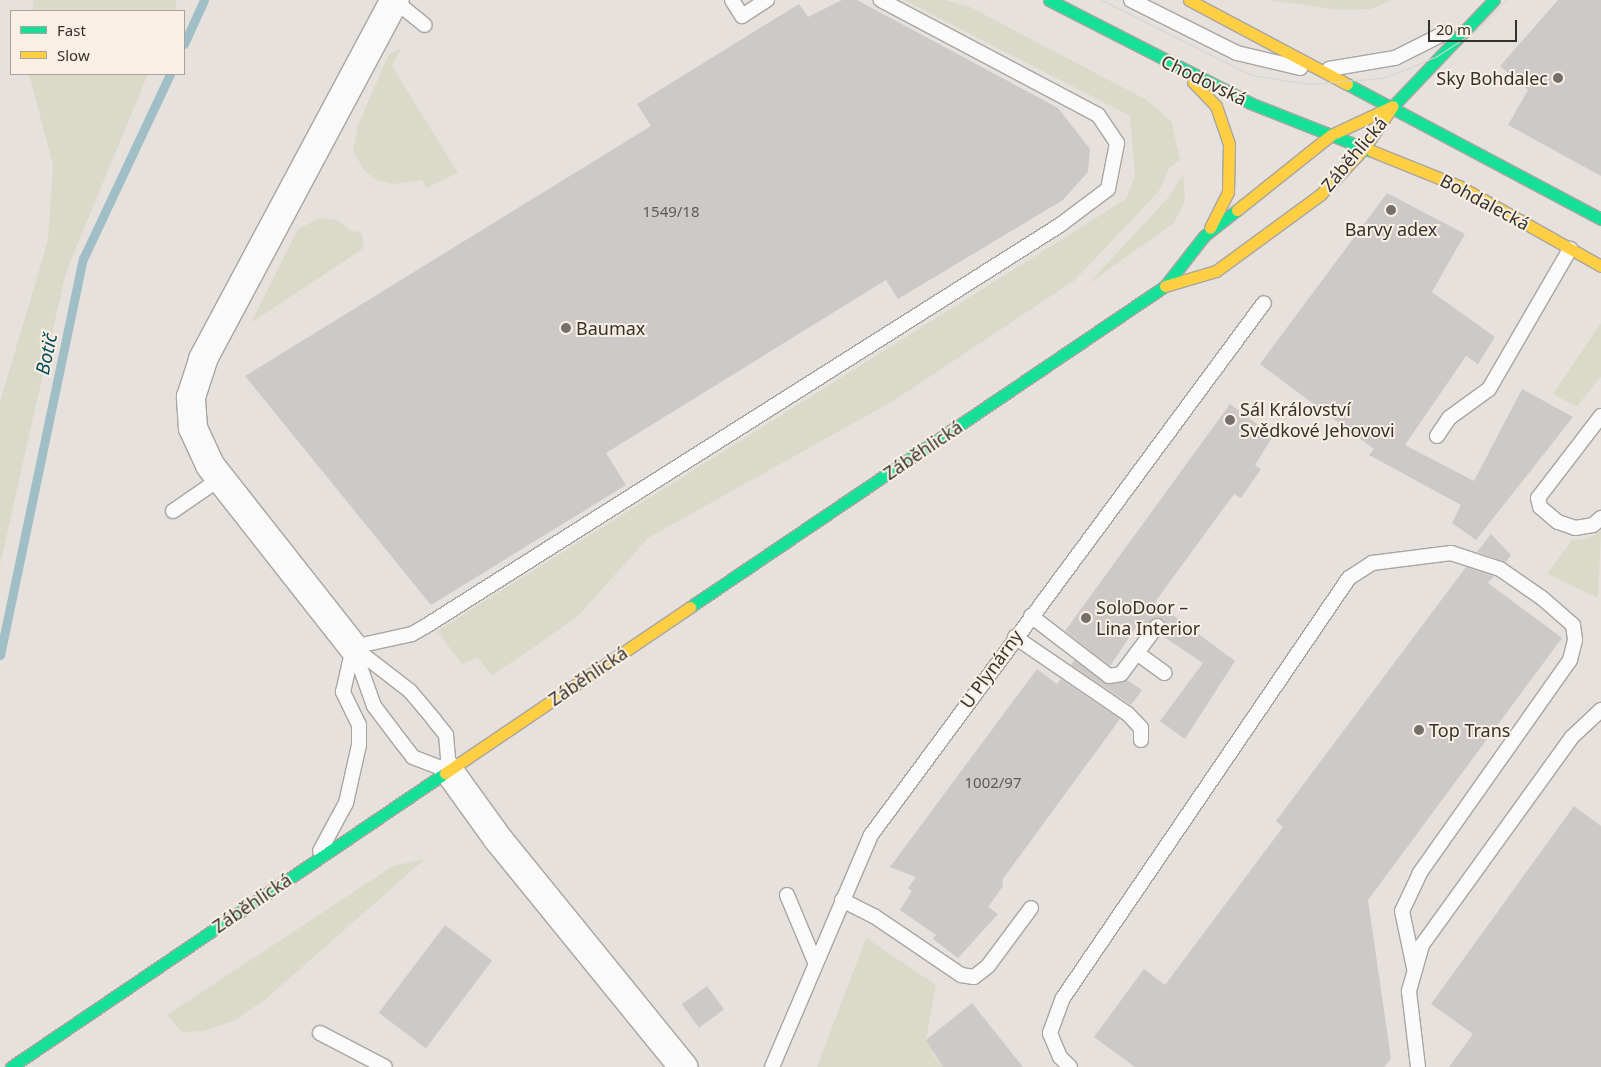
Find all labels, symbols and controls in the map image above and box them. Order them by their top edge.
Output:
legend [10,10,185,75]
scale bar [1431,10,1520,42]
text: 20 m [1436,19,1471,39]
text: Fast [57,20,86,40]
text: Slow [57,45,90,65]
street label: Chodovská [1158,50,1250,110]
place label: Sky Bohdalec [1436,67,1548,89]
marker: Sky Bohdalec [1552,72,1564,84]
street label: Záběhlická [1317,112,1391,196]
street label: Bohdalecká [1437,169,1533,235]
house number: 1549/18 [642,203,700,221]
marker: Barvy adex [1385,204,1397,216]
place label: Barvy adex [1345,218,1437,240]
place label: Baumax [576,317,645,339]
marker: Baumax [560,322,572,334]
water label: Botič [31,331,63,377]
place label: Sál Království Svědkové Jehovovi [1240,399,1395,442]
marker: Sál Království Svědkové Jehovovi [1224,414,1236,426]
street label: Záběhlická [879,416,967,484]
place label: SoloDoor – Lina Interior [1096,597,1200,640]
marker: SoloDoor – Lina Interior [1080,612,1092,624]
street label: U Plynárny [955,626,1027,712]
street label: Záběhlická [544,642,632,710]
place label: Top Trans [1429,719,1510,741]
marker: Top Trans [1413,724,1425,736]
house number: 1002/97 [964,774,1022,792]
street label: Záběhlická [208,869,296,937]

